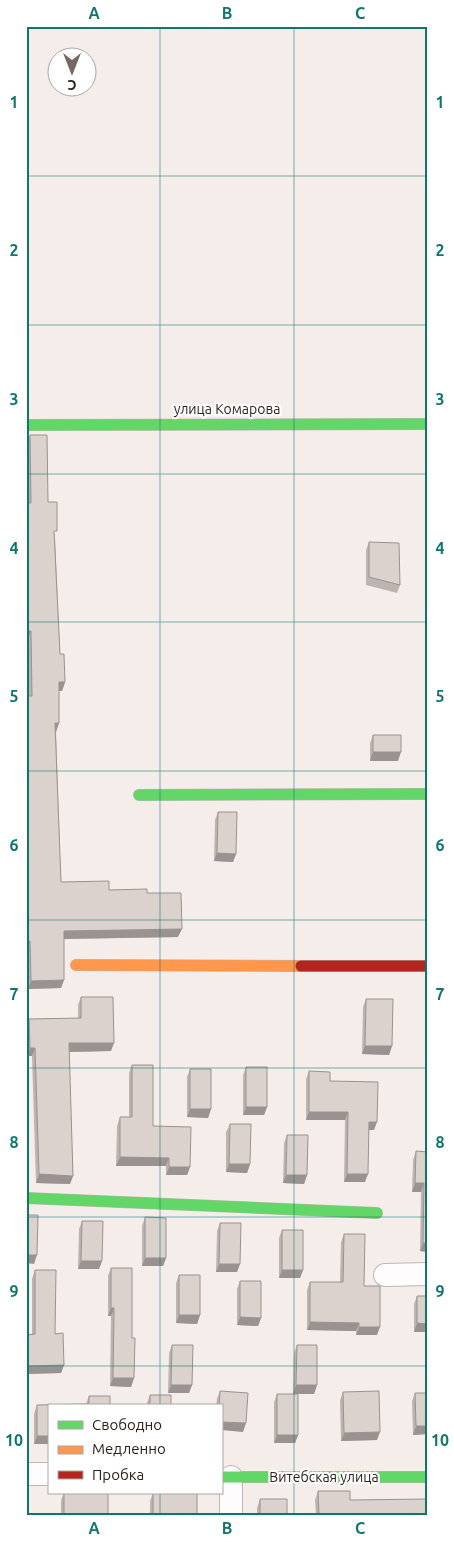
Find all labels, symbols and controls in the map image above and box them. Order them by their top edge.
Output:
text: A [88,4,100,22]
text: B [222,4,232,22]
text: C [355,4,365,22]
north arrow [48,48,98,98]
text: С [67,77,76,93]
text: 1 [9,93,19,111]
text: 1 [435,93,445,111]
text: 2 [9,241,19,259]
text: 2 [435,241,445,259]
text: 3 [9,390,19,408]
text: 3 [435,390,445,408]
street label: улица Комарова [174,401,280,417]
text: 4 [9,539,19,557]
text: 4 [435,539,445,557]
text: 5 [9,687,19,705]
text: 5 [435,687,445,705]
text: 6 [9,836,19,854]
text: 6 [435,836,445,854]
text: 7 [9,985,19,1003]
text: 7 [435,985,445,1003]
text: 8 [9,1133,19,1151]
text: 8 [435,1133,445,1151]
text: 9 [9,1282,19,1300]
text: 9 [435,1282,445,1300]
legend [48,1404,222,1494]
text: Свободно [92,1416,162,1433]
text: 10 [5,1431,23,1449]
text: 10 [431,1431,449,1449]
text: Медленно [92,1440,166,1457]
text: Пробка [92,1466,144,1483]
street label: Витебская улица [269,1469,379,1485]
text: A [88,1519,100,1537]
text: B [222,1519,232,1537]
text: C [355,1519,365,1537]

